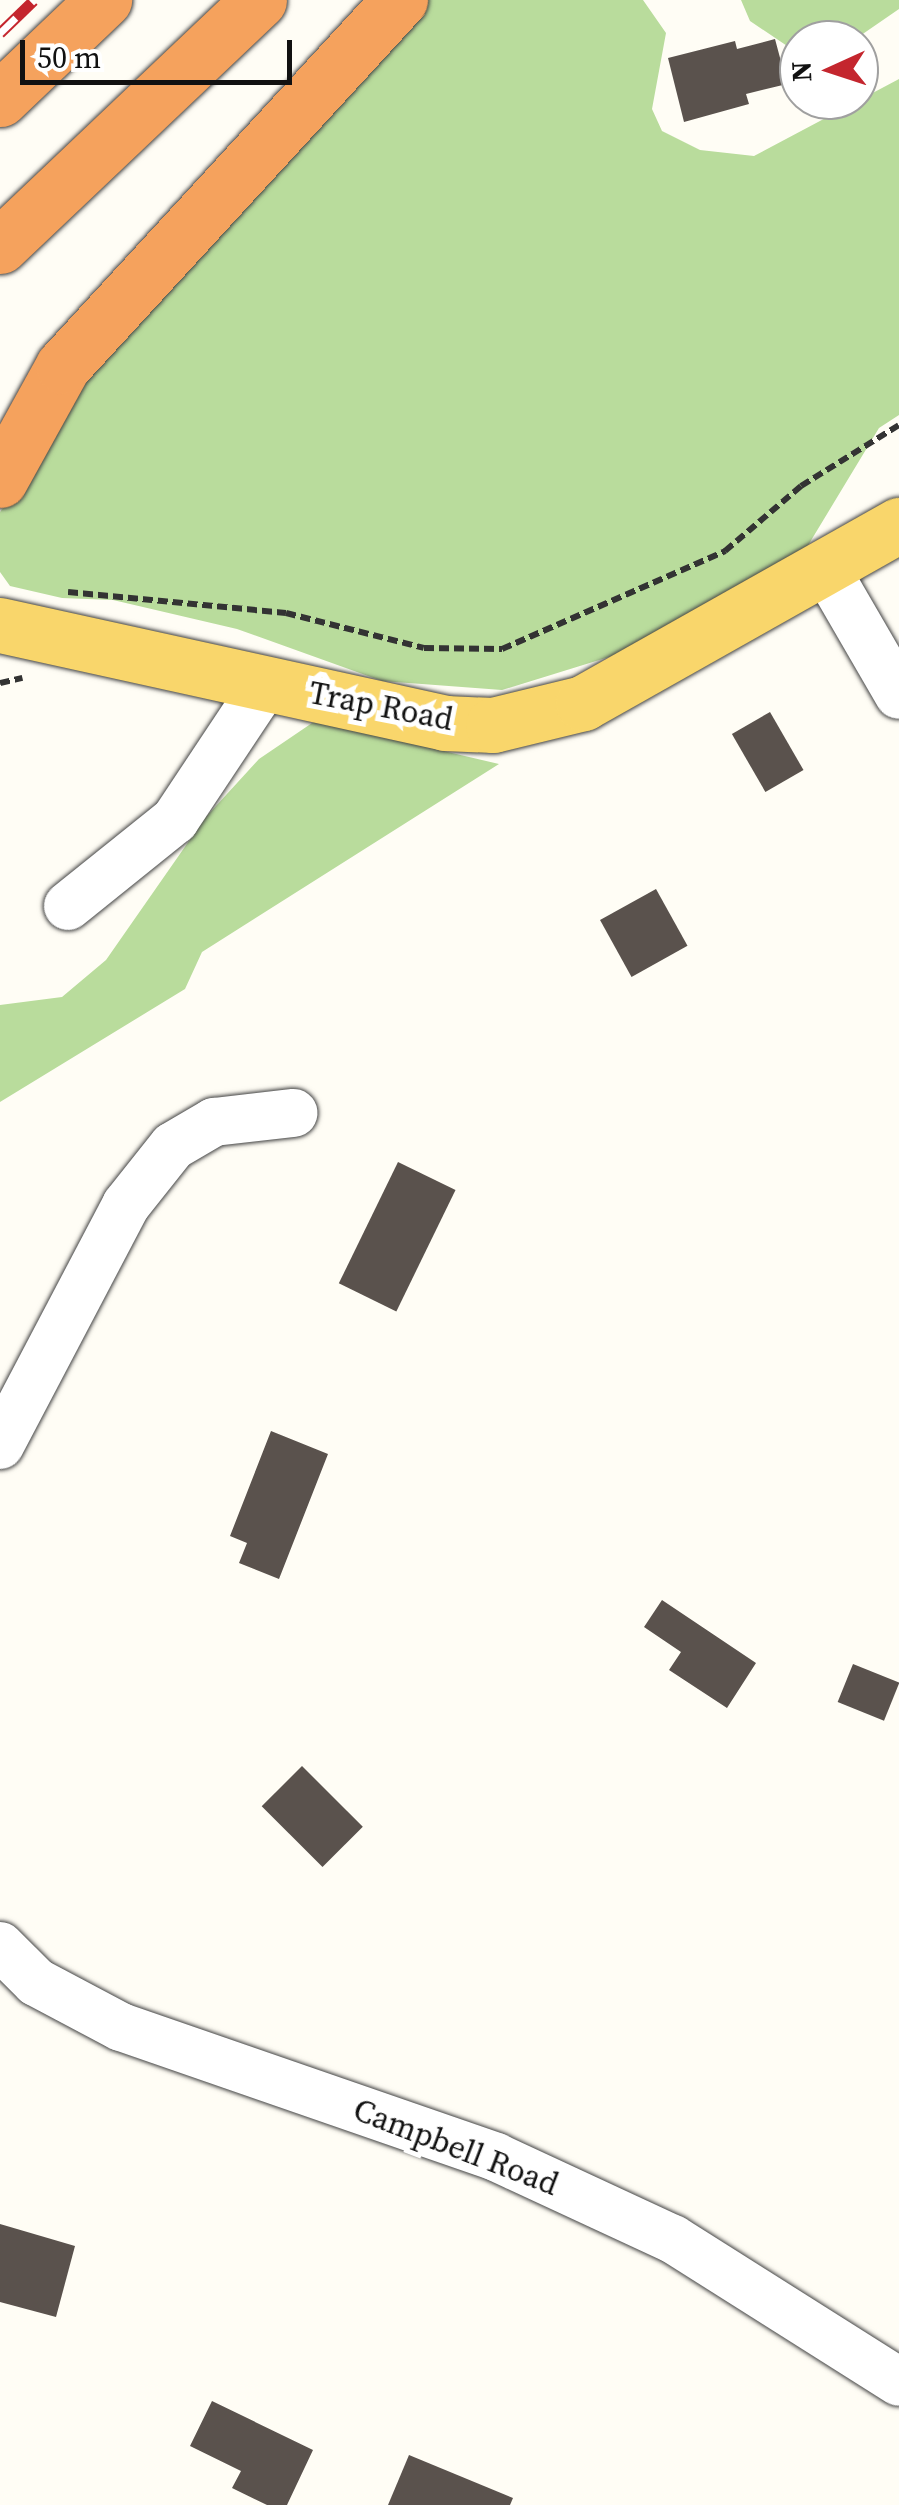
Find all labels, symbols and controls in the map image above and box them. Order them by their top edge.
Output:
scale bar [25,20,298,82]
north arrow [779,20,879,120]
text: 50 m [37,37,101,78]
text: N [782,60,821,83]
street label: Trap Road [306,673,456,739]
street label: Campbell Road [348,2090,564,2204]

